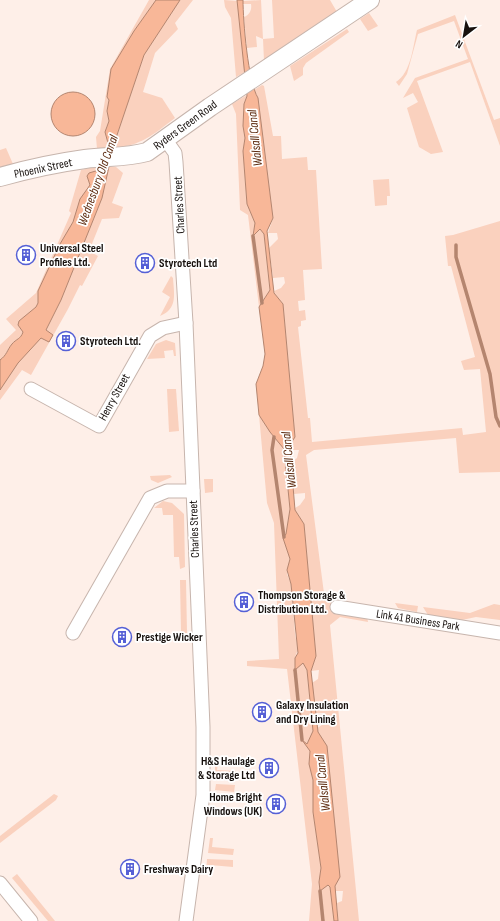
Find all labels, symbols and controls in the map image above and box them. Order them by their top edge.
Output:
north arrow [444,16,484,56]
text: N [453,37,465,51]
street label: Ryders Green Road [150,97,220,154]
water label: Walsall Canal [244,108,266,167]
water label: Wednesbury Old Canal [74,132,122,228]
street label: Phoenix Street [13,155,74,182]
street label: Charles Street [170,175,188,234]
place label: Universal Steel Profiles Ltd. [40,241,104,270]
building icon: Universal Steel Profiles Ltd. [15,244,37,266]
building icon: Styrotech Ltd [134,252,156,274]
place label: Styrotech Ltd [159,256,217,271]
building icon: Styrotech Ltd. [55,330,77,352]
place label: Styrotech Ltd. [80,334,141,349]
street label: Henry Street [95,371,134,423]
water label: Walsall Canal [278,430,300,489]
street label: Charles Street [186,500,203,558]
place label: Thompson Storage & Distribution Ltd. [258,588,346,617]
building icon: Thompson Storage & Distribution Ltd. [233,591,255,613]
street label: Link 41 Business Park [375,606,461,635]
building icon: Prestige Wicker [111,626,133,648]
place label: Prestige Wicker [136,630,203,645]
place label: Galaxy Insulation and Dry Lining [276,698,349,727]
building icon: Galaxy Insulation and Dry Lining [251,701,273,723]
water label: Walsall Canal [312,753,334,812]
place label: H&S Haulage & Storage Ltd [198,754,255,783]
building icon: H&S Haulage & Storage Ltd [258,757,280,779]
place label: Home Bright Windows (UK) [204,790,262,819]
building icon: Home Bright Windows (UK) [265,793,287,815]
building icon: Freshways Dairy [119,858,141,880]
place label: Freshways Dairy [144,862,213,877]

